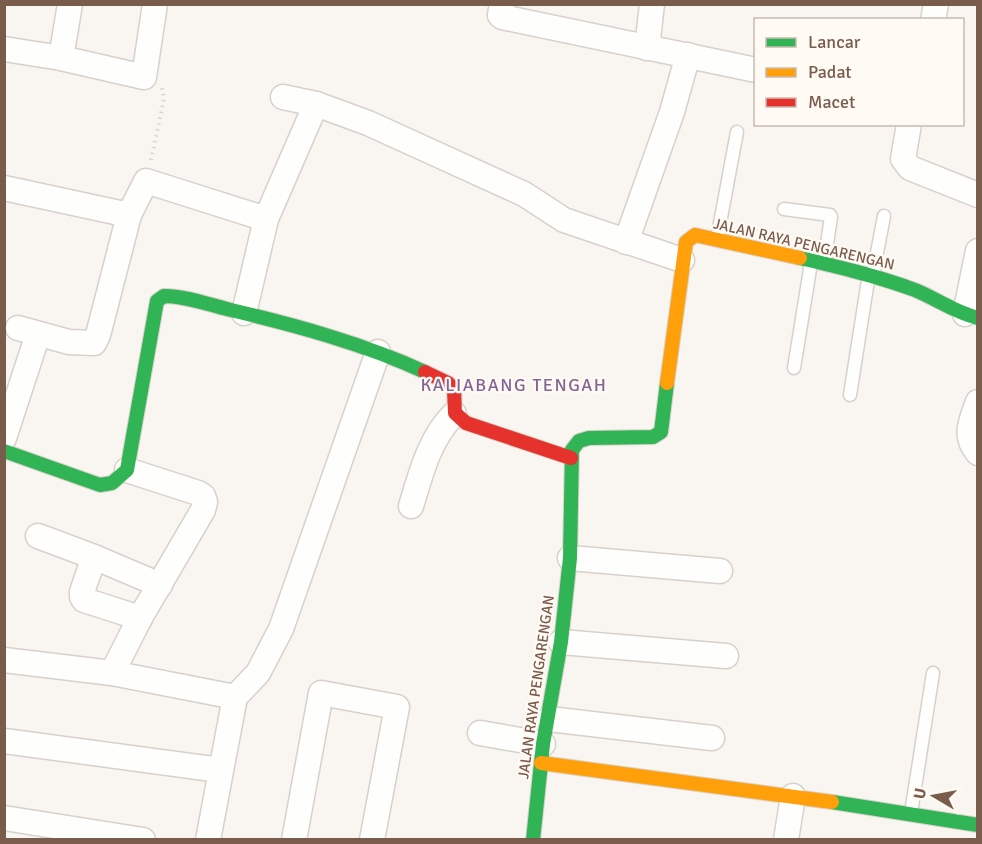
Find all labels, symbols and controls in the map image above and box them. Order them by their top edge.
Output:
legend [754,18,964,126]
text: Lancar [808,31,861,53]
text: Padat [808,61,852,83]
text: Macet [808,91,855,113]
street label: JALAN RAYA PENGARENGAN [712,214,896,274]
district label: KALIABANG TENGAH [421,374,607,396]
street label: JALAN RAYA PENGARENGAN [514,594,558,780]
north arrow [904,766,964,826]
text: U [909,787,931,801]

